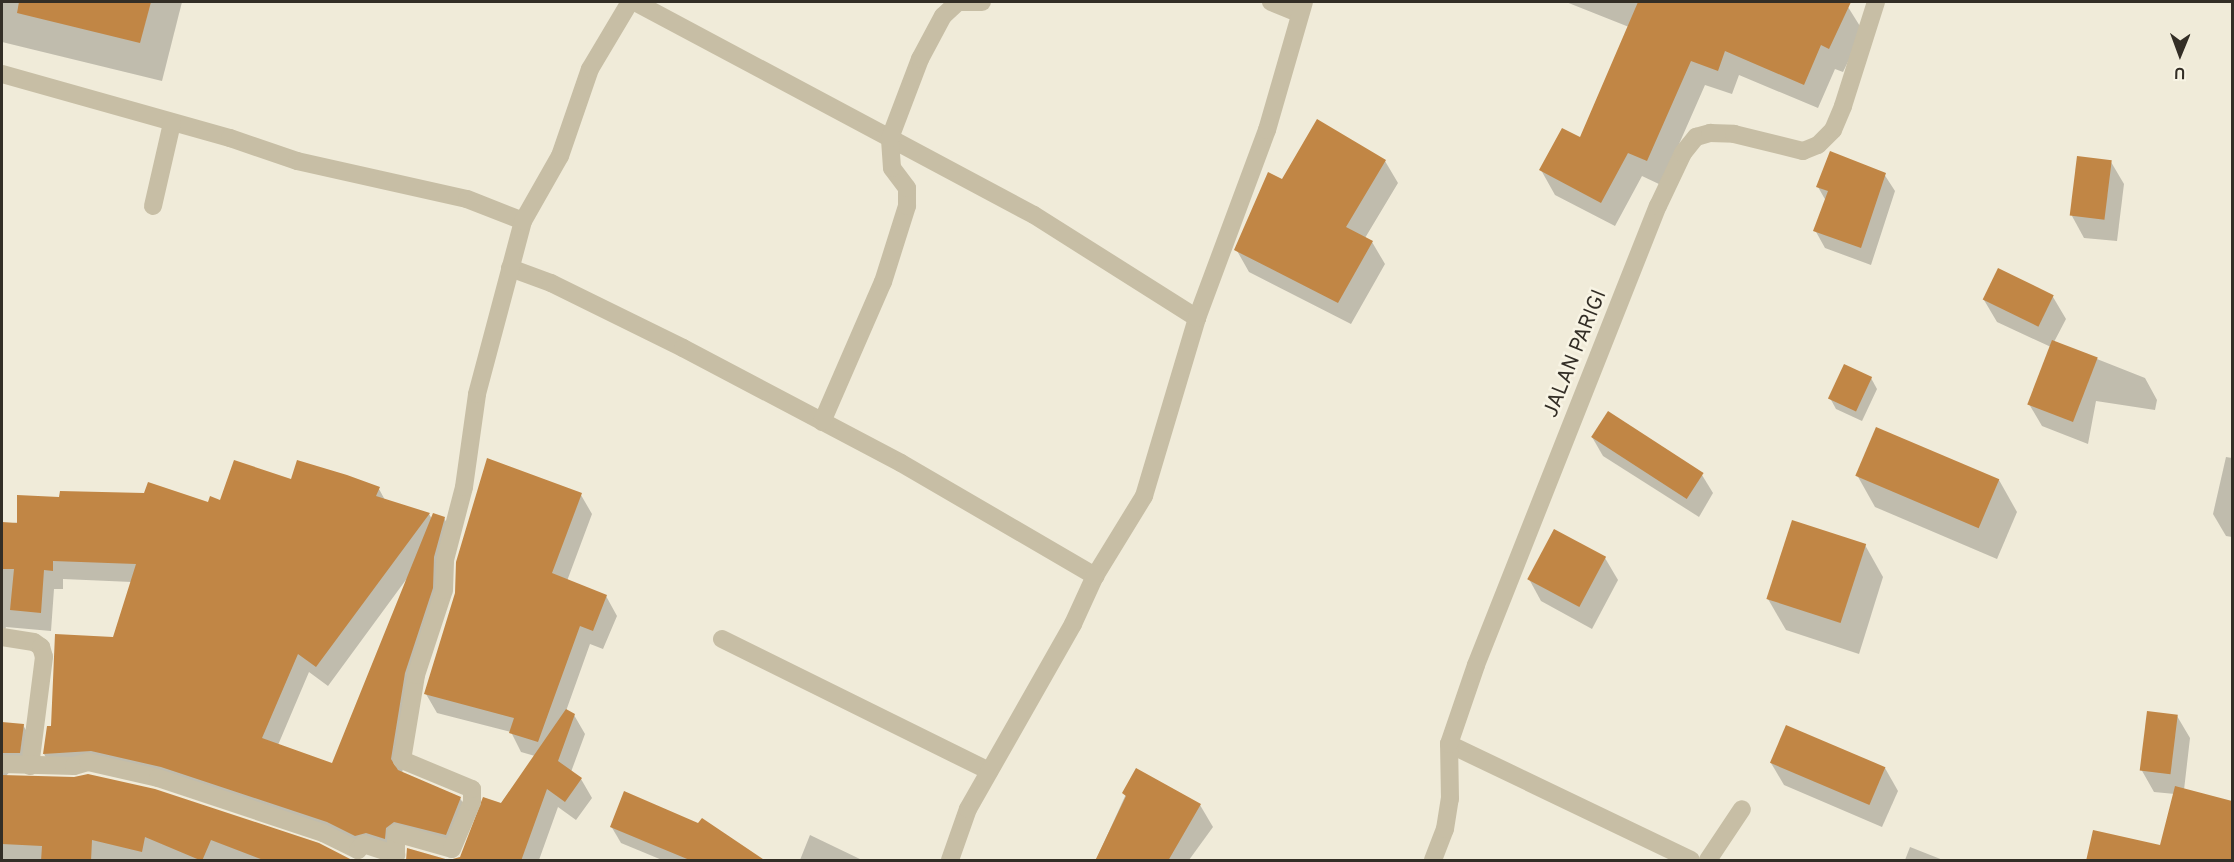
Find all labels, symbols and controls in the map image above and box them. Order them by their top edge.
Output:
north arrow [2150,24,2210,84]
text: U [2174,62,2186,82]
street label: JALAN PARIGI [1539,286,1613,422]

